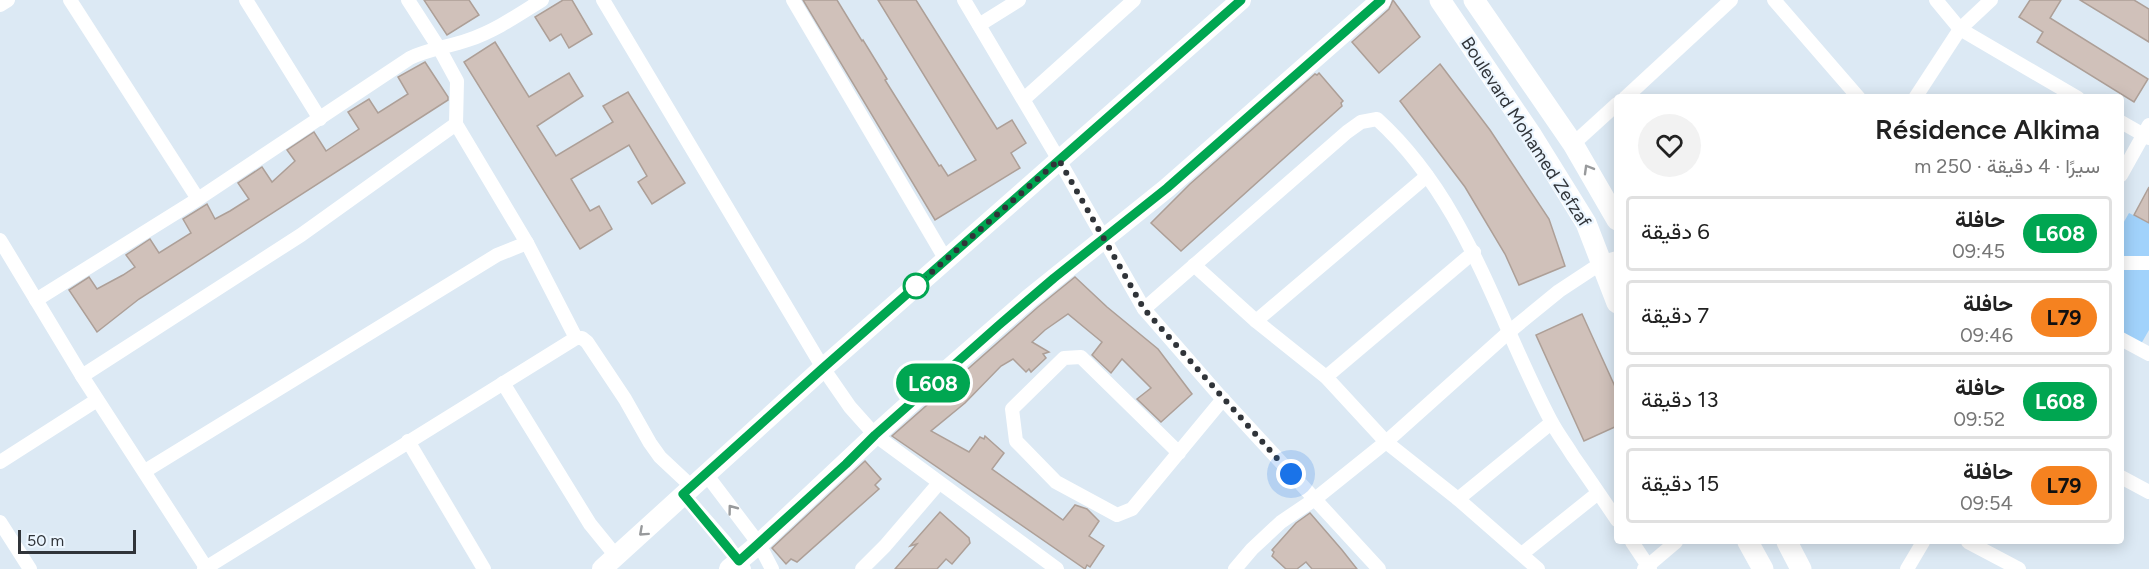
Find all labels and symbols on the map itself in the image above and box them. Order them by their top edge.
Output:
street label: Boulevard Mohamed Zefzaf [1456,33,1596,231]
one-way arrow [1584,165,1595,176]
unlabelled marker [903,273,929,299]
line badge: L608 [891,364,975,403]
your location [1276,459,1306,489]
one-way arrow [729,505,740,516]
one-way arrow [639,525,650,536]
scale bar [18,527,136,554]

